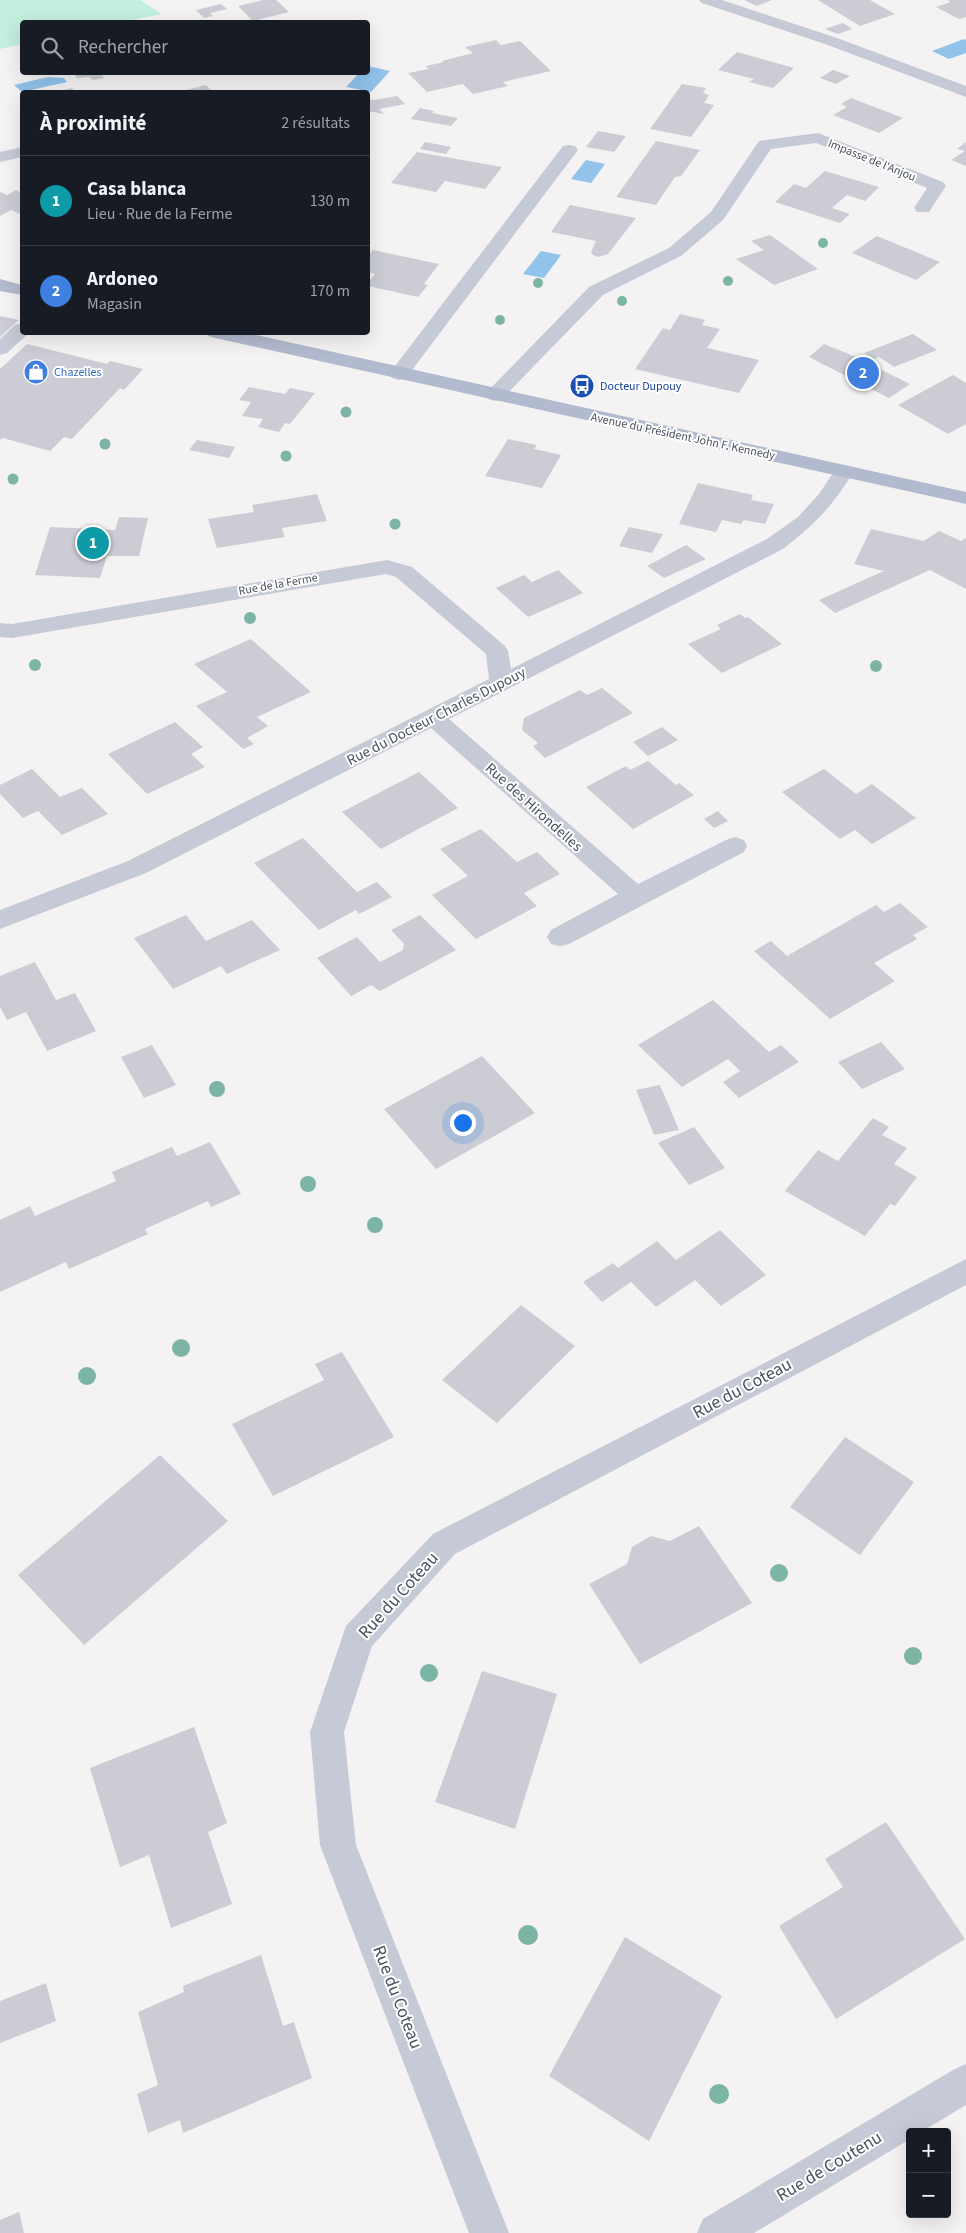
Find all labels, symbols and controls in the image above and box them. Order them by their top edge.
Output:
search box [20,20,370,75]
icon: search [38,34,66,62]
text: Rechercher [78,34,168,61]
text: À proximité [40,108,146,138]
text: 2 résultats [281,112,350,134]
street label: Impasse de l'Anjou [825,135,918,186]
text: Casa blanca [87,176,186,203]
text: 1 [52,190,60,212]
text: 130 m [310,190,350,212]
text: Lieu · Rue de la Ferme [87,203,232,225]
text: Ardoneo [87,266,158,293]
text: 2 [52,280,60,302]
text: 170 m [310,280,350,302]
text: Magasin [87,293,142,315]
pin: 2 [847,354,879,392]
shop icon: Chazelles [23,359,49,385]
place label: Chazelles [54,364,101,381]
bus stop icon: Docteur Dupouy [569,373,595,399]
place label: Docteur Dupouy [600,378,682,395]
street label: Avenue du Président John F. Kennedy [589,409,777,464]
pin: 1 [77,524,109,562]
street label: Rue de la Ferme [237,569,319,600]
street label: Rue du Docteur Charles Dupouy [343,662,529,771]
street label: Rue des Hirondelles [480,758,587,857]
your location [450,1110,476,1136]
street label: Rue du Coteau [688,1352,796,1425]
street label: Rue du Coteau [353,1546,444,1644]
street label: Rue du Coteau [366,1942,429,2053]
street label: Rue de Coutenu [772,2125,887,2208]
map controls [906,2128,951,2218]
button: + [906,2128,951,2173]
button: − [906,2173,951,2218]

